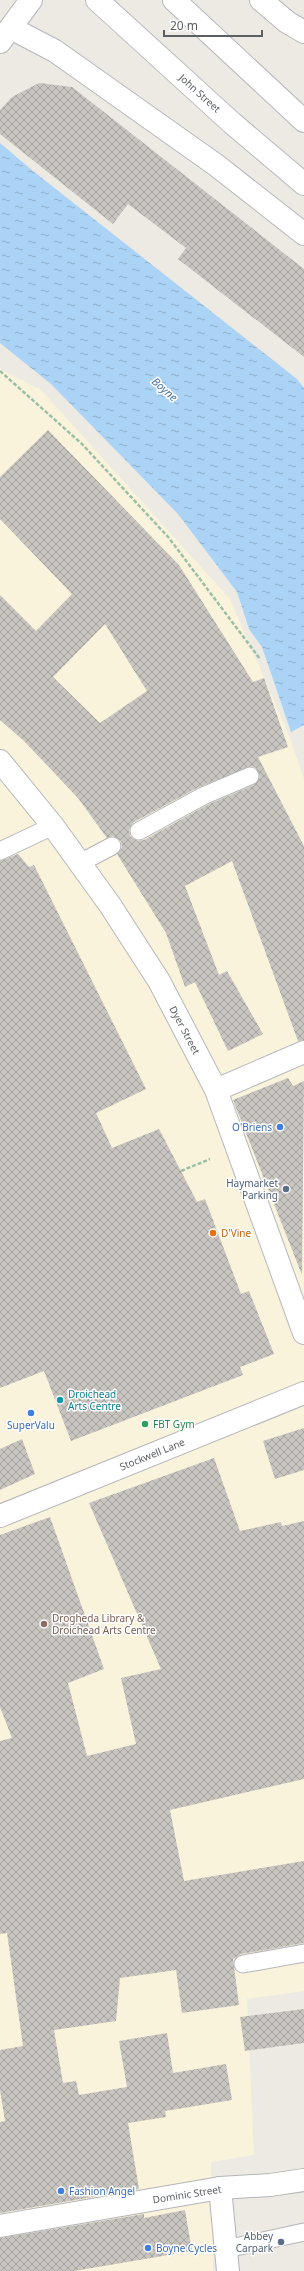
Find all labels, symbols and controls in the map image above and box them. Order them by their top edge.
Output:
scale bar [164,12,262,38]
text: 20 m [170,17,198,34]
street label: John Street [175,70,224,116]
water label: Boyne [149,374,181,405]
street label: Dyer Street [166,1003,204,1057]
place label: O'Briens [232,1120,272,1134]
marker: O'Briens [275,1122,285,1132]
place label: Haymarket Parking [226,1176,278,1202]
marker: Haymarket Parking [281,1184,291,1194]
place label: D'Vine [221,1226,252,1240]
marker: D'Vine [208,1228,218,1238]
place label: Droichead Arts Centre [68,1387,121,1413]
marker: Droichead Arts Centre [55,1395,65,1405]
marker: SuperValu [26,1408,36,1418]
place label: FBT Gym [153,1417,195,1431]
place label: SuperValu [7,1418,55,1432]
marker: FBT Gym [140,1419,150,1429]
street label: Stockwell Lane [117,1434,187,1473]
place label: Drogheda Library & Droichead Arts Centre [52,1611,156,1637]
marker: Drogheda Library & Droichead Arts Centre [39,1619,49,1629]
street label: Dominic Street [152,2182,223,2206]
place label: Fashion Angel [69,2184,135,2198]
marker: Fashion Angel [56,2186,66,2196]
place label: Abbey Carpark [236,2229,274,2255]
marker: Abbey Carpark [276,2237,286,2247]
place label: Boyne Cycles [156,2241,217,2255]
marker: Boyne Cycles [143,2243,153,2253]

